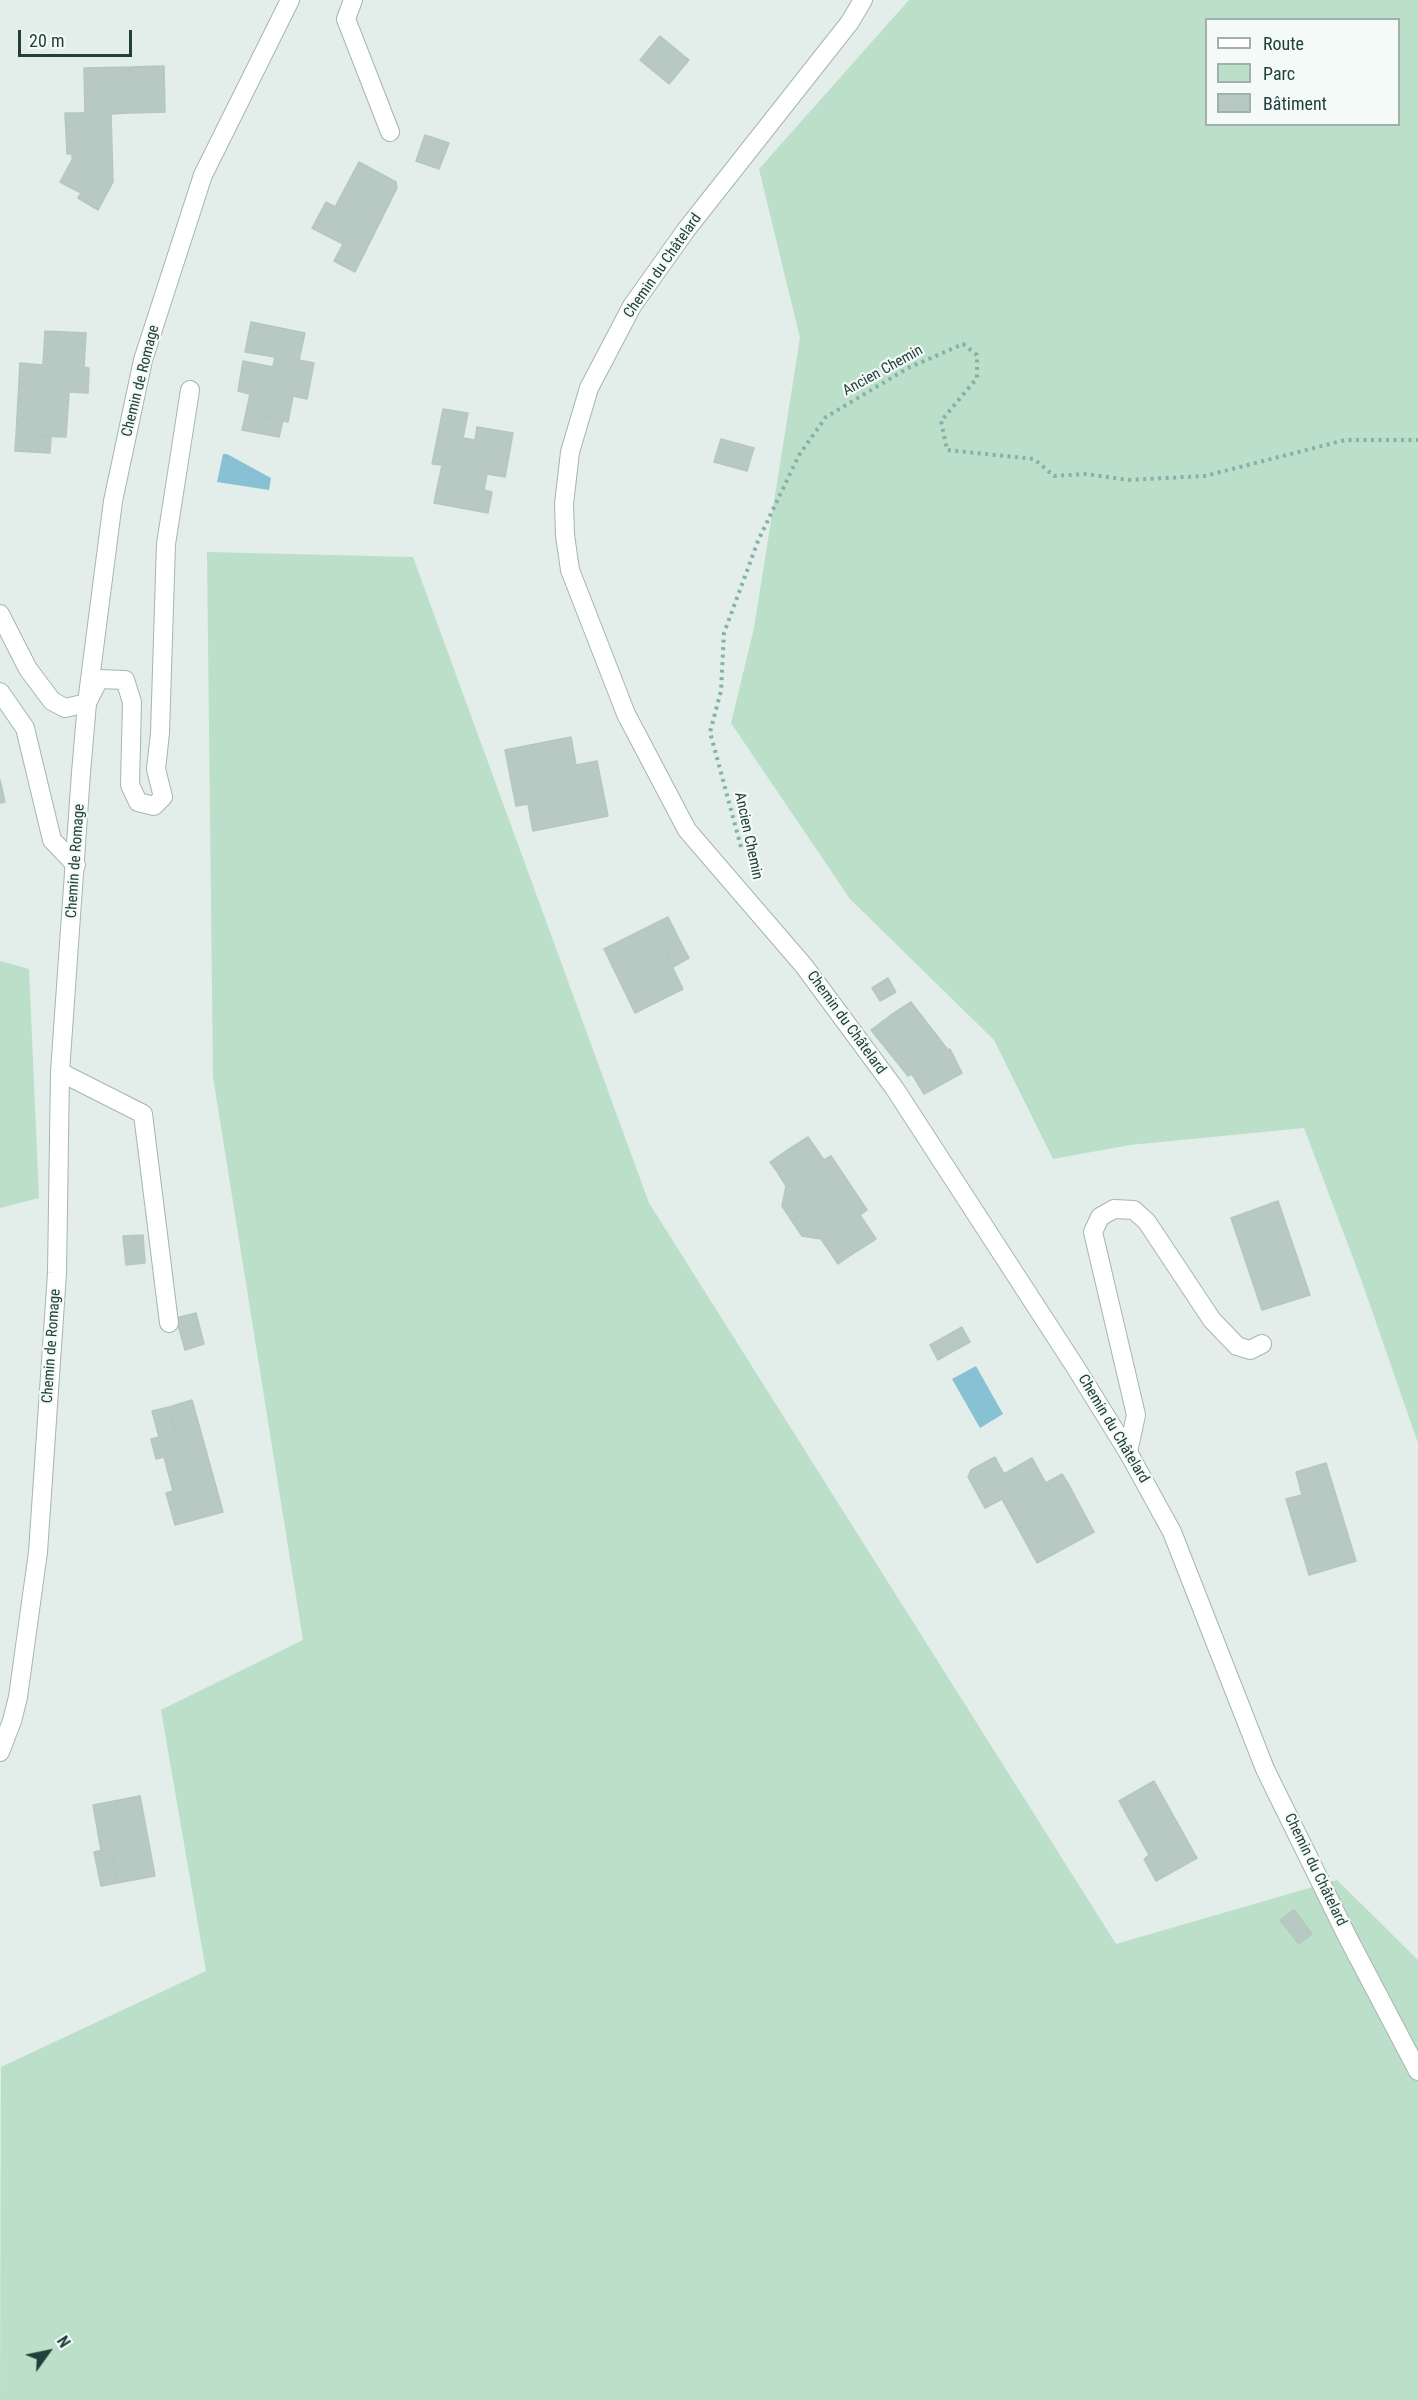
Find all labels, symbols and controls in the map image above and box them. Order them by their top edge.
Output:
scale bar [21,18,135,56]
legend [1205,18,1400,126]
text: 20 m [29,30,64,51]
text: Route [1263,33,1304,54]
text: Parc [1263,63,1295,84]
text: Bâtiment [1263,93,1327,114]
street label: Chemin du Châtelard [620,210,706,322]
street label: Chemin de Romage [118,323,164,439]
street label: Ancien Chemin [840,342,926,400]
street label: Ancien Chemin [730,791,766,881]
street label: Chemin de Romage [63,803,89,919]
street label: Chemin du Châtelard [802,968,890,1078]
street label: Chemin de Romage [39,1288,65,1404]
street label: Chemin du Châtelard [1074,1372,1152,1486]
street label: Chemin du Châtelard [1280,1811,1350,1929]
north arrow [18,2322,78,2382]
text: N [53,2333,74,2351]

